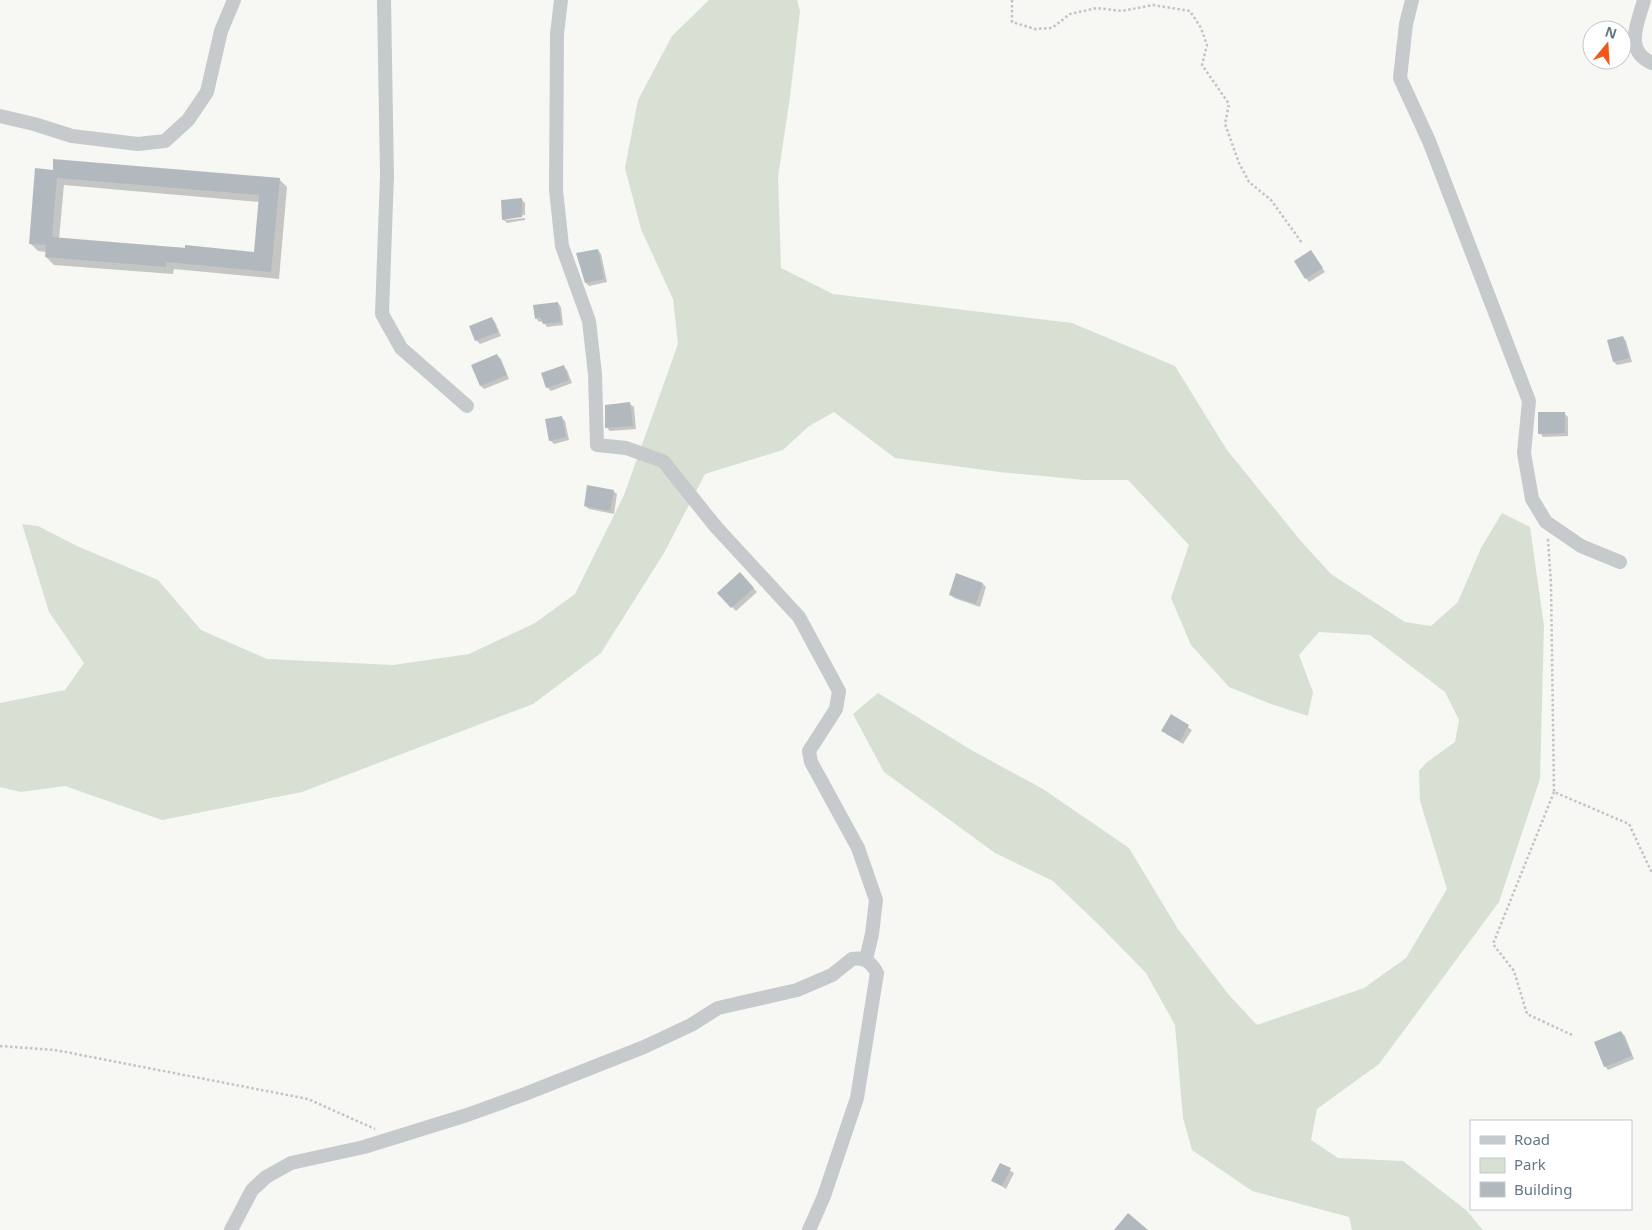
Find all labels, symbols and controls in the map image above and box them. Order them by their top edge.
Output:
north arrow [1582,20,1632,70]
text: N [1603,21,1620,43]
legend [1470,1120,1632,1210]
text: Road [1514,1129,1550,1149]
text: Park [1514,1154,1546,1174]
text: Building [1514,1179,1572,1199]

